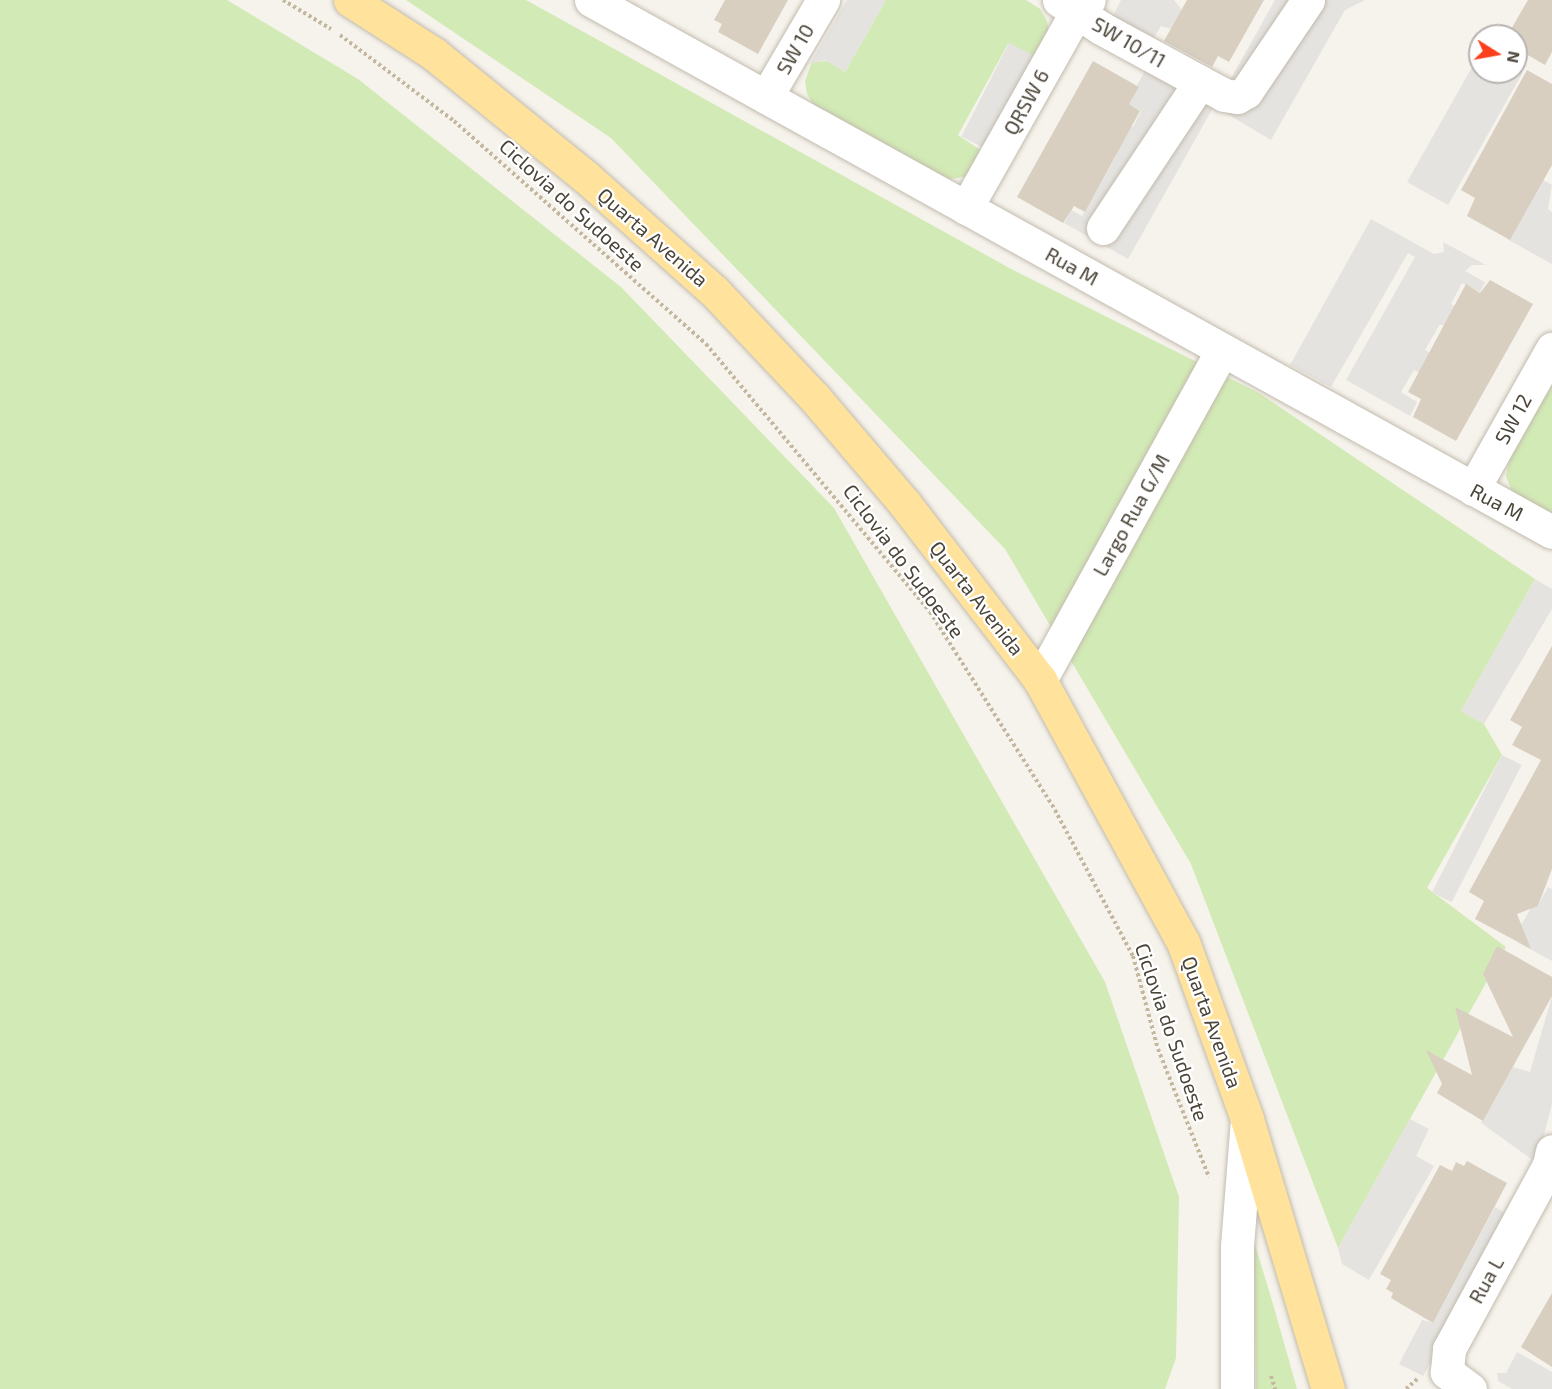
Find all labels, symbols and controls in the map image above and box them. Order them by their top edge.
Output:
street label: SW 10/11 [1088,11,1170,73]
street label: SW 10 [771,19,819,79]
north arrow [1468,24,1528,84]
text: N [1504,50,1525,65]
street label: QRSW 6 [998,65,1054,139]
street label: Ciclovia do Sudoeste [495,134,649,276]
street label: Quarta Avenida [593,182,713,292]
street label: Rua M [1041,242,1103,290]
street label: SW 12 [1489,390,1537,448]
street label: Largo Rua G/M [1088,450,1174,580]
street label: Rua M [1466,478,1528,526]
street label: Ciclovia do Sudoeste [838,479,970,643]
street label: Quarta Avenida [925,536,1029,660]
street label: Ciclovia do Sudoeste [1130,940,1214,1124]
street label: Quarta Avenida [1177,953,1247,1091]
street label: Rua L [1464,1253,1508,1307]

